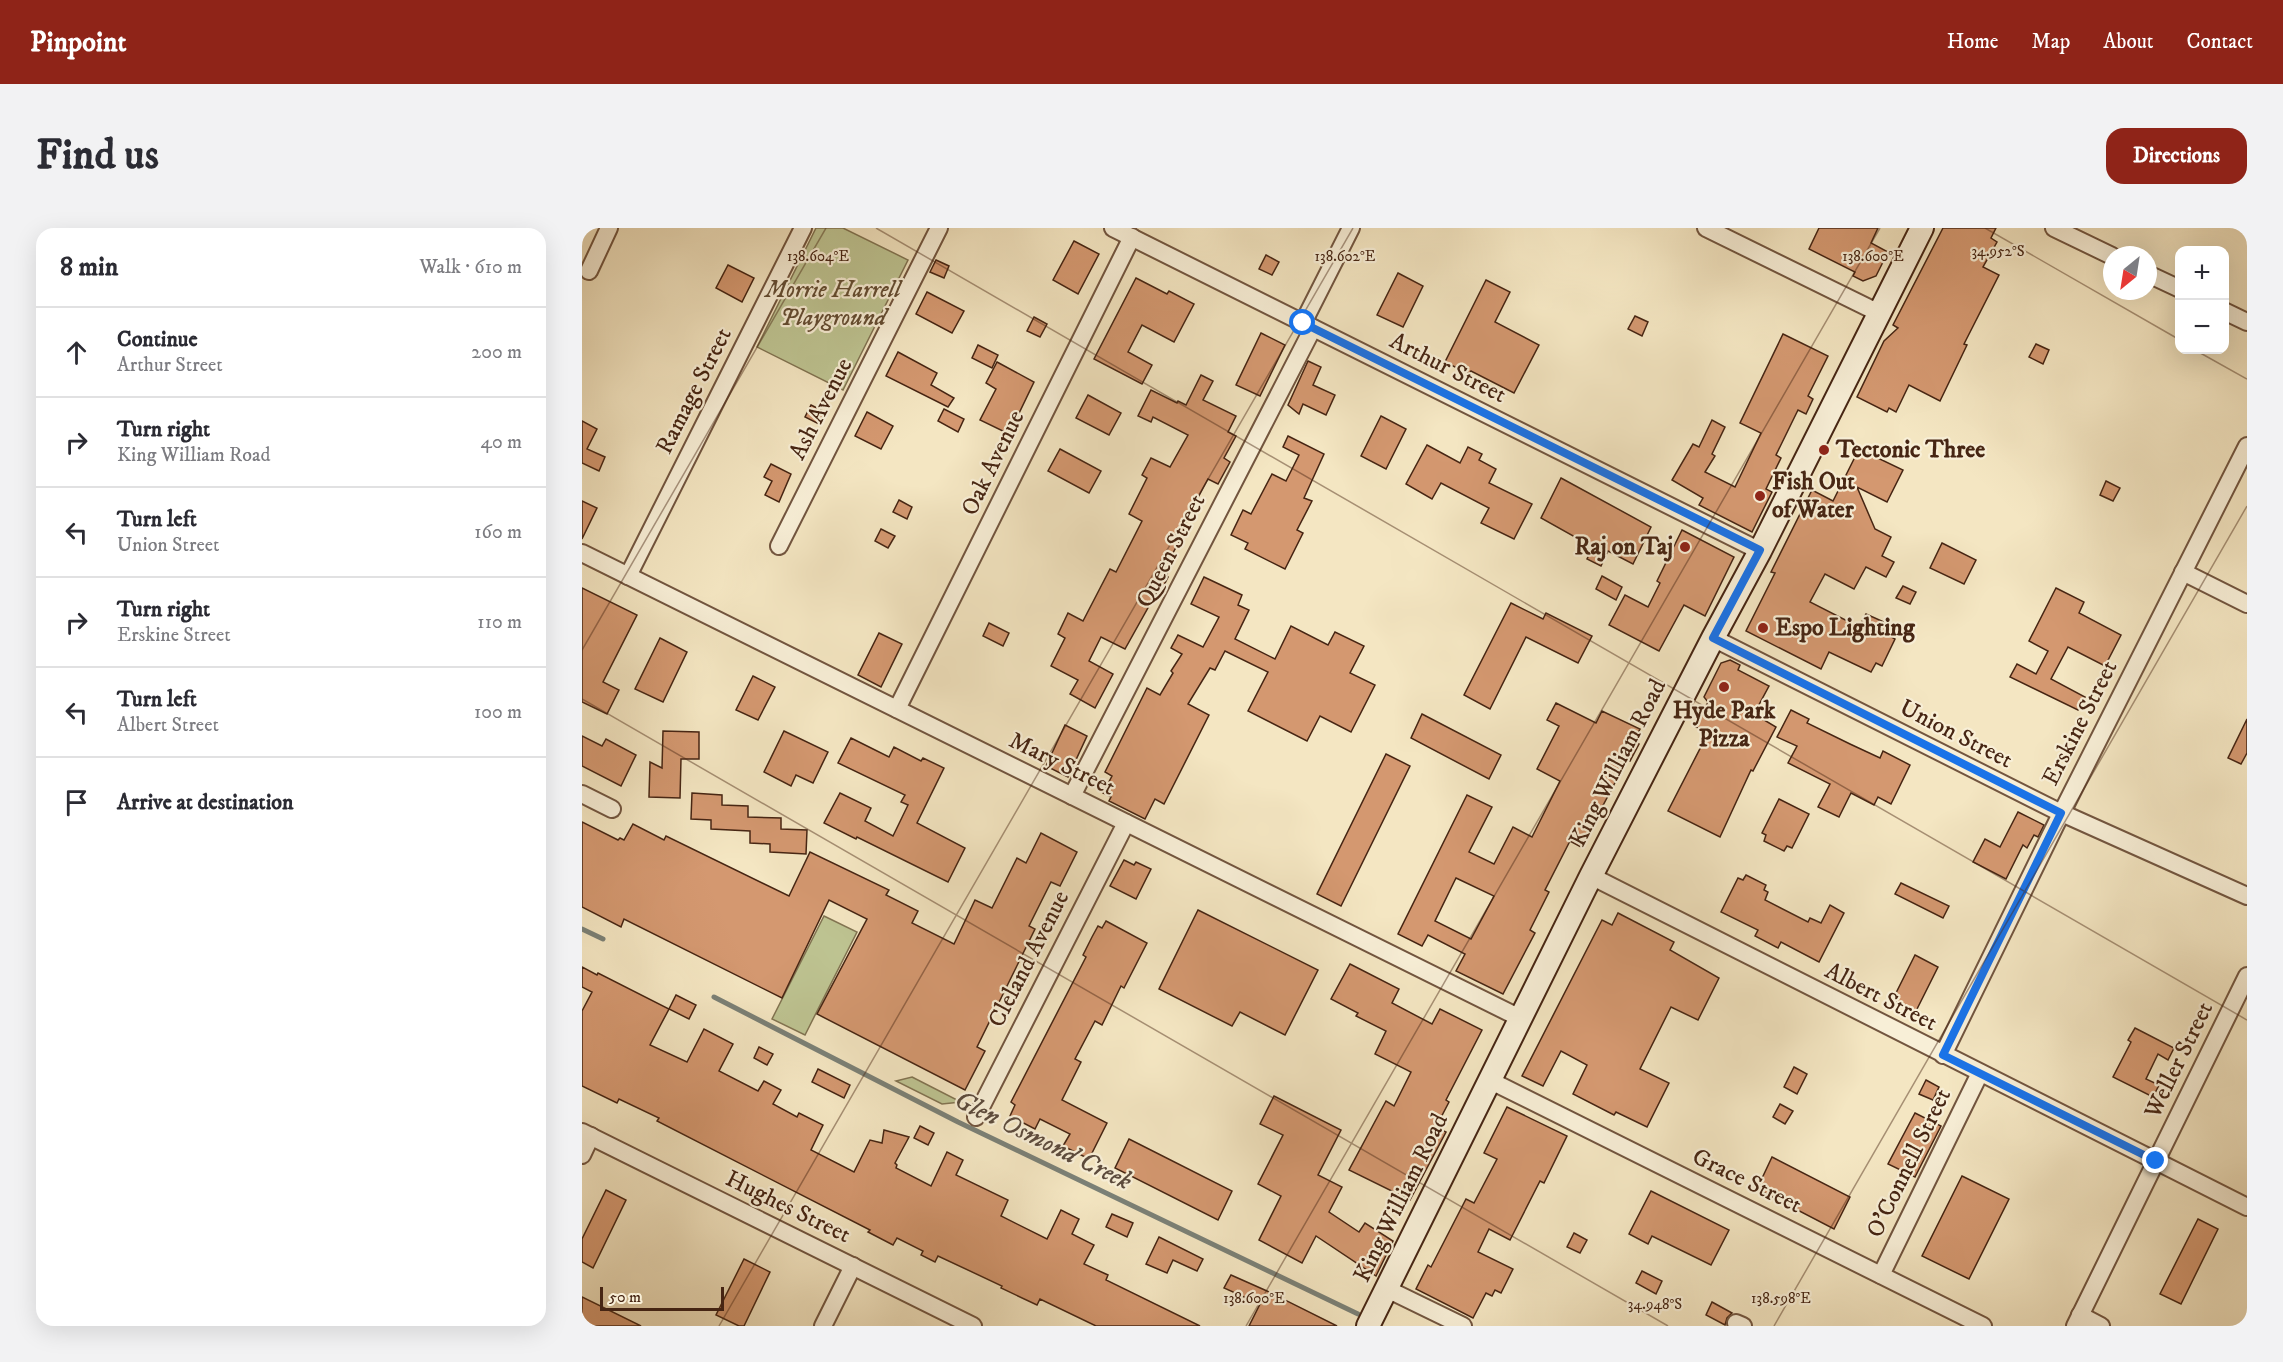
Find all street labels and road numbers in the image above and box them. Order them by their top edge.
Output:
street label: Ramage Street [649,322,739,459]
street label: Arthur Street [1385,326,1512,410]
street label: Ash Avenue [783,353,859,465]
street label: Oak Avenue [955,405,1031,521]
street label: Queen Street [1130,489,1213,613]
street label: Erskine Street [2036,655,2124,791]
street label: King William Road [1563,674,1673,852]
street label: Union Street [1894,693,2018,775]
street label: Mary Street [1004,725,1120,803]
street label: Cleland Avenue [982,886,1076,1032]
street label: Albert Street [1820,956,1943,1038]
street label: Weller Street [2137,997,2220,1124]
street label: O'Connell Street [1860,1083,1958,1242]
street label: King William Road [1347,1109,1455,1287]
street label: Grace Street [1687,1142,1807,1221]
street label: Hughes Street [721,1164,856,1250]

